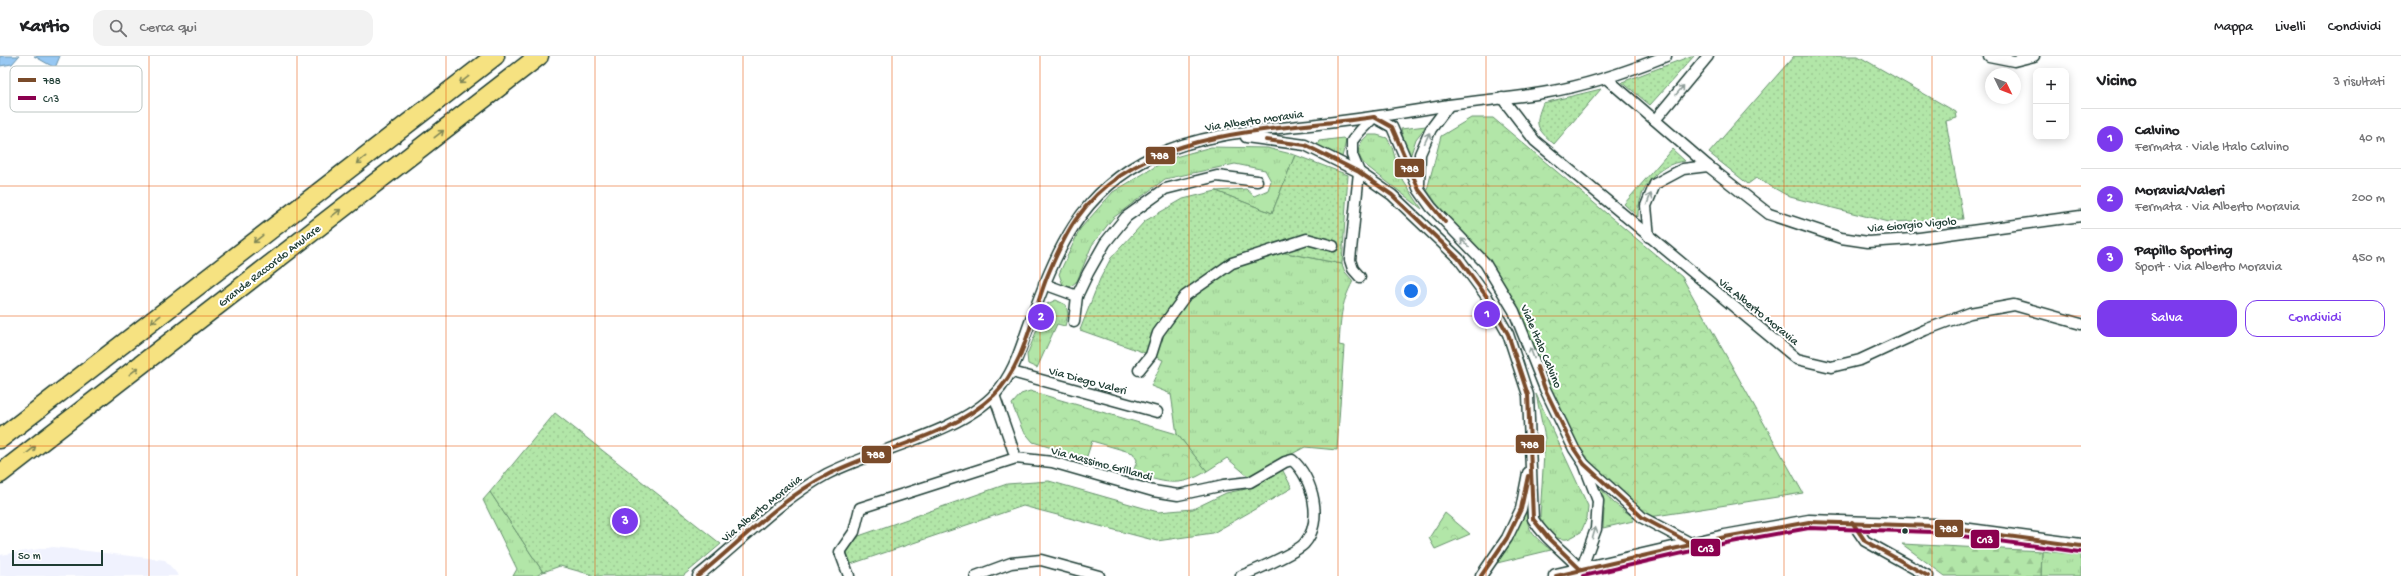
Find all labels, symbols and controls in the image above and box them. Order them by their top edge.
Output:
search box [93,10,373,46]
text: Kartio [20,16,69,39]
icon: search [107,17,129,39]
text: Cerca qui [139,19,197,37]
text: Mappa [2214,19,2253,36]
text: Livelli [2275,19,2306,36]
text: Condividi [2328,19,2381,36]
legend [10,66,142,112]
north arrow [1985,68,2021,104]
map controls [2033,68,2069,140]
button: + [2033,68,2069,104]
text: Vicino [2097,72,2137,92]
text: 3 risultati [2333,75,2385,90]
text: 788 [42,76,61,88]
one-way arrow [458,76,469,84]
one-way arrow [1675,85,1684,95]
text: C13 [43,94,59,106]
button: − [2033,104,2069,140]
street label: Via Alberto Moravia [1203,108,1305,136]
text: Calvino [2135,122,2180,140]
one-way arrow [433,130,444,138]
text: 1 [2107,131,2113,146]
text: 40 m [2359,131,2385,146]
one-way arrow [1423,133,1431,145]
text: Fermata · Viale Italo Calvino [2135,140,2289,155]
line badge: 788 [1145,146,1176,165]
text: 788 [1150,151,1169,163]
one-way arrow [356,155,367,164]
line badge: 788 [1394,158,1425,178]
text: 788 [1400,164,1419,176]
text: Moravia/Valeri [2135,182,2225,200]
text: 2 [2107,191,2113,206]
text: 200 m [2352,191,2385,206]
one-way arrow [1645,193,1653,205]
text: Fermata · Via Alberto Moravia [2135,200,2300,215]
one-way arrow [330,209,341,218]
street label: Via Giorgio Vigolo [1866,215,1957,237]
street label: Grande Raccordo Anulare [216,222,325,311]
one-way arrow [253,235,264,243]
one-way arrow [1460,238,1470,248]
text: Papillo Sporting [2135,242,2233,260]
text: 3 [2107,251,2113,266]
text: 450 m [2352,251,2385,266]
text: Sport · Via Alberto Moravia [2135,260,2282,275]
street label: Via Alberto Moravia [1714,275,1801,349]
your location [1401,281,1421,301]
pin: 1 [1474,299,1500,329]
button: Salva [2097,300,2237,337]
button: Condividi [2245,300,2385,337]
pin: 2 [1028,302,1054,332]
street label: Viale Italo Calvino [1516,302,1564,391]
one-way arrow [150,314,161,323]
one-way arrow [1527,347,1535,359]
street label: Via Diego Valeri [1046,365,1128,399]
one-way arrow [128,366,139,375]
line badge: 788 [1515,434,1545,454]
text: 788 [1520,440,1539,452]
street label: Via Massimo Grillandi [1048,444,1154,485]
line badge: 788 [861,445,892,464]
one-way arrow [25,446,36,454]
text: 788 [866,450,885,462]
street label: Via Alberto Moravia [719,473,805,547]
pin: 3 [612,506,638,536]
line badge: 788 [1934,519,1964,538]
text: 788 [1939,524,1958,536]
unlabelled marker [1900,526,1910,536]
one-way arrow [1591,527,1598,540]
line badge: C13 [1970,529,2000,549]
text: C13 [1976,535,1993,547]
line badge: C13 [1690,538,1721,557]
text: C13 [1697,544,1714,556]
scale bar [12,548,103,567]
text: 50 m [18,551,40,563]

